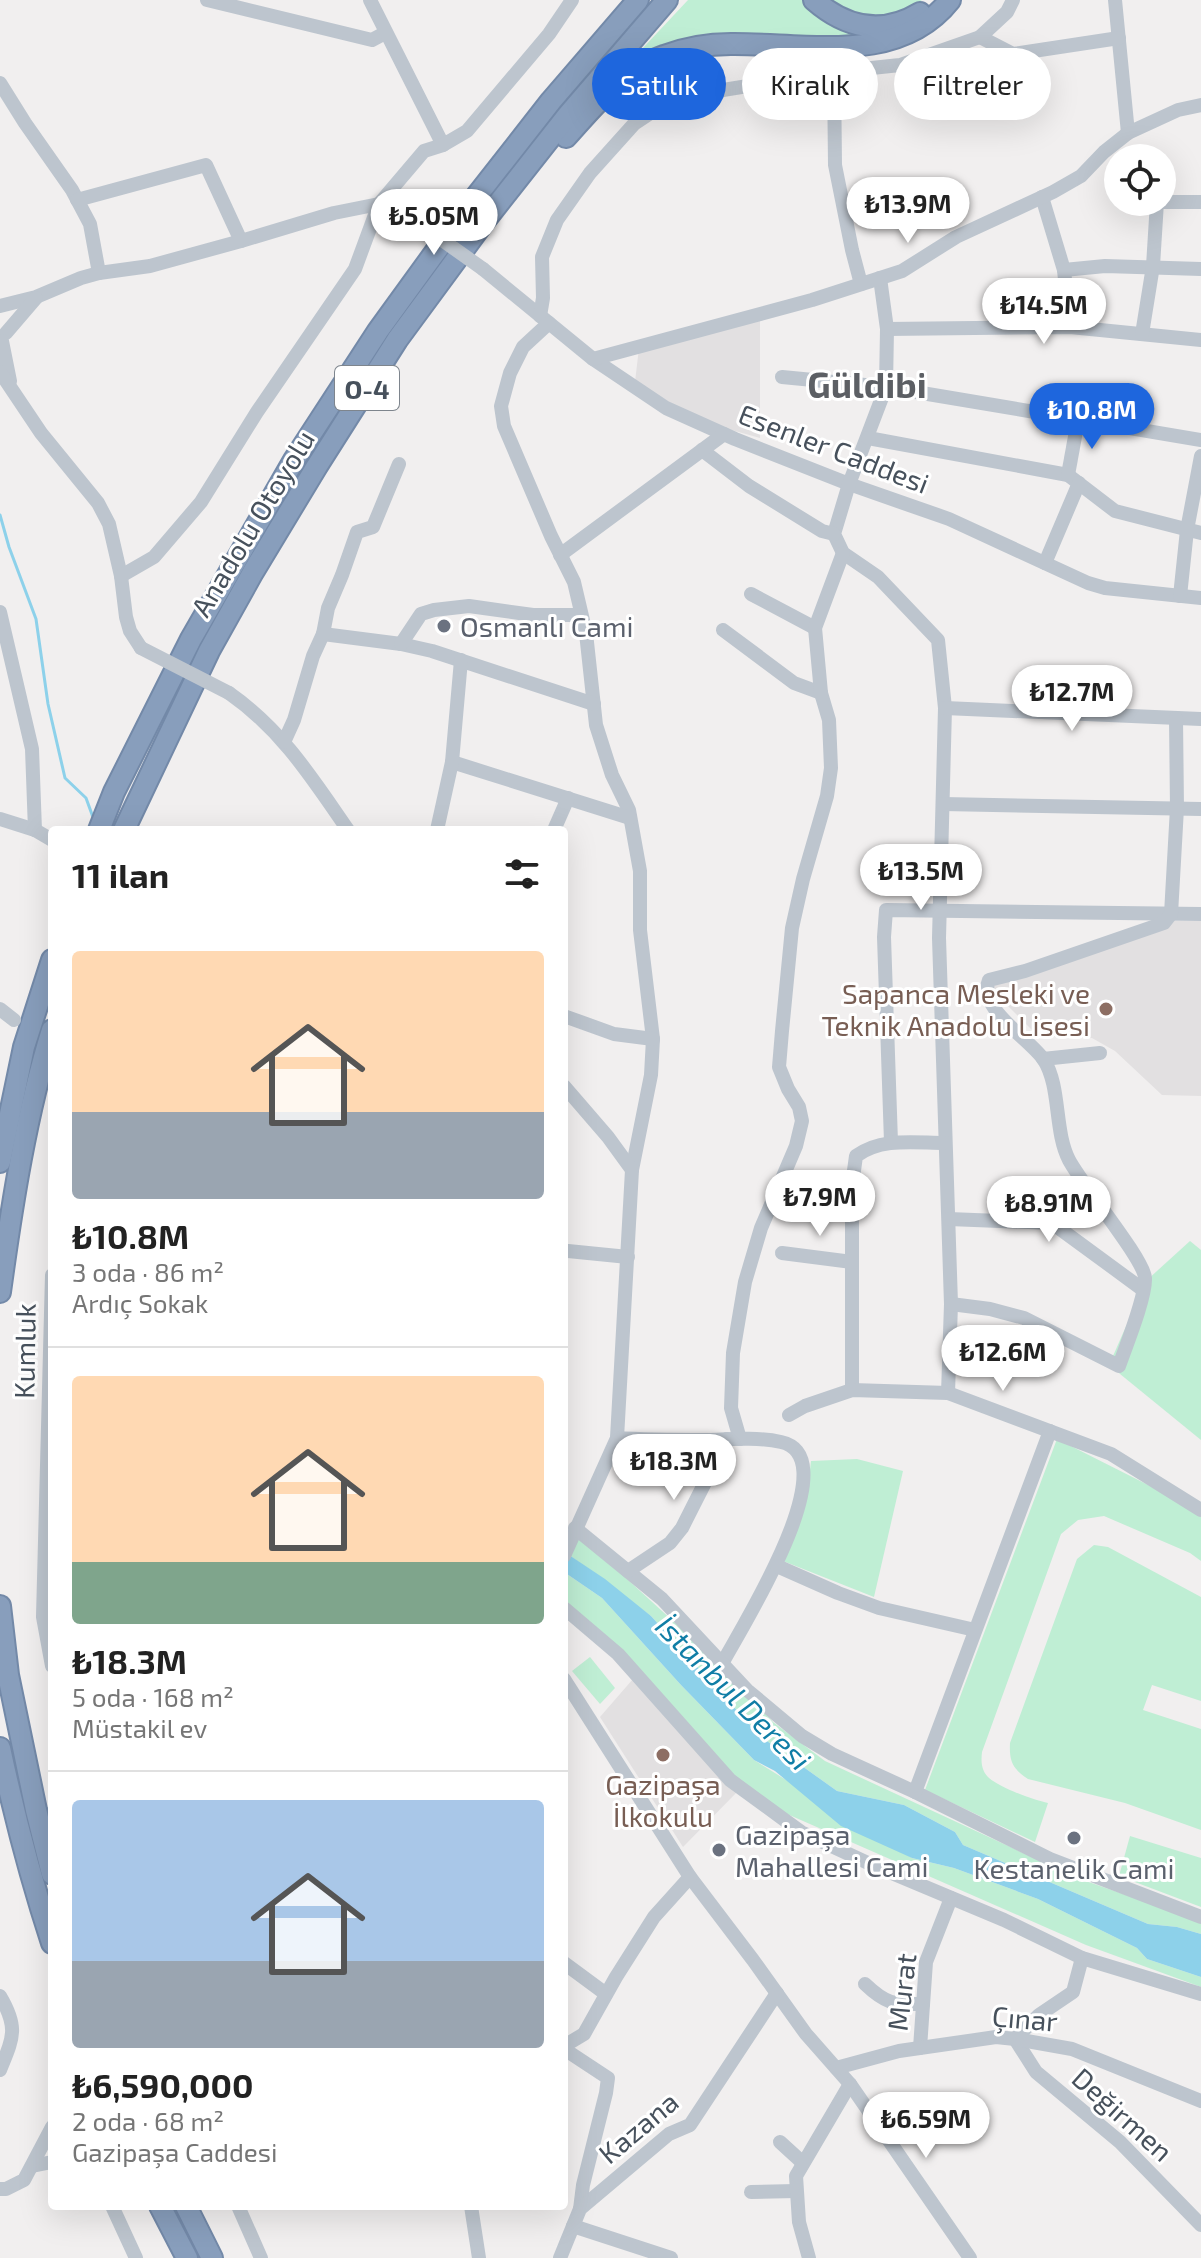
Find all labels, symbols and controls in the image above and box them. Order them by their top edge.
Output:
chip: Satılık [592,48,726,120]
chip: Kiralık [742,48,878,120]
chip: Filtreler [894,48,1051,120]
map controls [1104,144,1176,216]
button: locate [1104,144,1176,216]
pin: ₺13.9M [843,177,973,245]
text: ₺13.9M [865,187,951,218]
pin: ₺5.05M [369,189,499,257]
text: ₺5.05M [389,199,479,230]
pin: ₺14.5M [979,278,1109,346]
text: ₺14.5M [1000,288,1088,319]
district label: Güldibi [807,362,927,405]
road number: O-4 [335,366,399,410]
pin: ₺10.8M [1027,383,1157,451]
text: ₺10.8M [1047,393,1137,424]
street label: Esenler Caddesi [734,396,934,500]
street label: Anadolu Otoyolu [183,424,321,622]
place label: Osmanlı Cami [460,609,633,643]
marker: Osmanlı Cami [435,617,453,635]
pin: ₺12.7M [1007,665,1137,733]
text: ₺12.7M [1030,675,1114,706]
pin: ₺13.5M [856,844,986,912]
icon: filters [500,852,544,896]
text: 11 ilan [72,854,169,895]
text: ₺13.5M [878,854,964,885]
place label: Sapanca Mesleki ve Teknik Anadolu Lisesi [821,976,1090,1042]
marker: Sapanca Mesleki ve Teknik Anadolu Lisesi [1097,1000,1115,1018]
icon: home [236,1003,380,1147]
pin: ₺7.9M [764,1170,876,1238]
pin: ₺8.91M [984,1176,1114,1244]
text: ₺7.9M [783,1180,857,1211]
text: ₺8.91M [1005,1186,1093,1217]
text: ₺10.8M [72,1215,189,1256]
text: 3 oda · 86 m² [72,1256,224,1287]
text: Ardıç Sokak [72,1287,208,1318]
street label: Kumluk [6,1303,42,1399]
pin: ₺12.6M [938,1325,1068,1393]
text: ₺12.6M [959,1335,1047,1366]
icon: home [236,1428,380,1572]
pin: ₺18.3M [609,1434,739,1502]
text: ₺18.3M [630,1444,718,1475]
water label: İstanbul Deresi [649,1607,819,1777]
text: ₺18.3M [72,1640,187,1681]
text: 5 oda · 168 m² [72,1681,234,1712]
text: Müstakil ev [72,1712,207,1743]
marker: Gazipaşa İlkokulu [654,1746,672,1764]
place label: Gazipaşa İlkokulu [605,1767,721,1833]
place label: Gazipaşa Mahallesi Cami [735,1817,929,1883]
marker: Kestanelik Cami [1065,1829,1083,1847]
marker: Gazipaşa Mahallesi Cami [710,1841,728,1859]
place label: Kestanelik Cami [973,1851,1175,1885]
icon: home [236,1852,380,1996]
street label: Murat [879,1951,923,2033]
street label: Çınar [991,1998,1059,2039]
street label: Değirmen [1066,2060,1180,2168]
text: ₺6,590,000 [72,2064,253,2105]
street label: Kazana [591,2084,685,2170]
pin: ₺6.59M [861,2092,991,2160]
text: ₺6.59M [881,2102,971,2133]
text: 2 oda · 68 m² [72,2105,224,2136]
text: Gazipaşa Caddesi [72,2136,278,2167]

